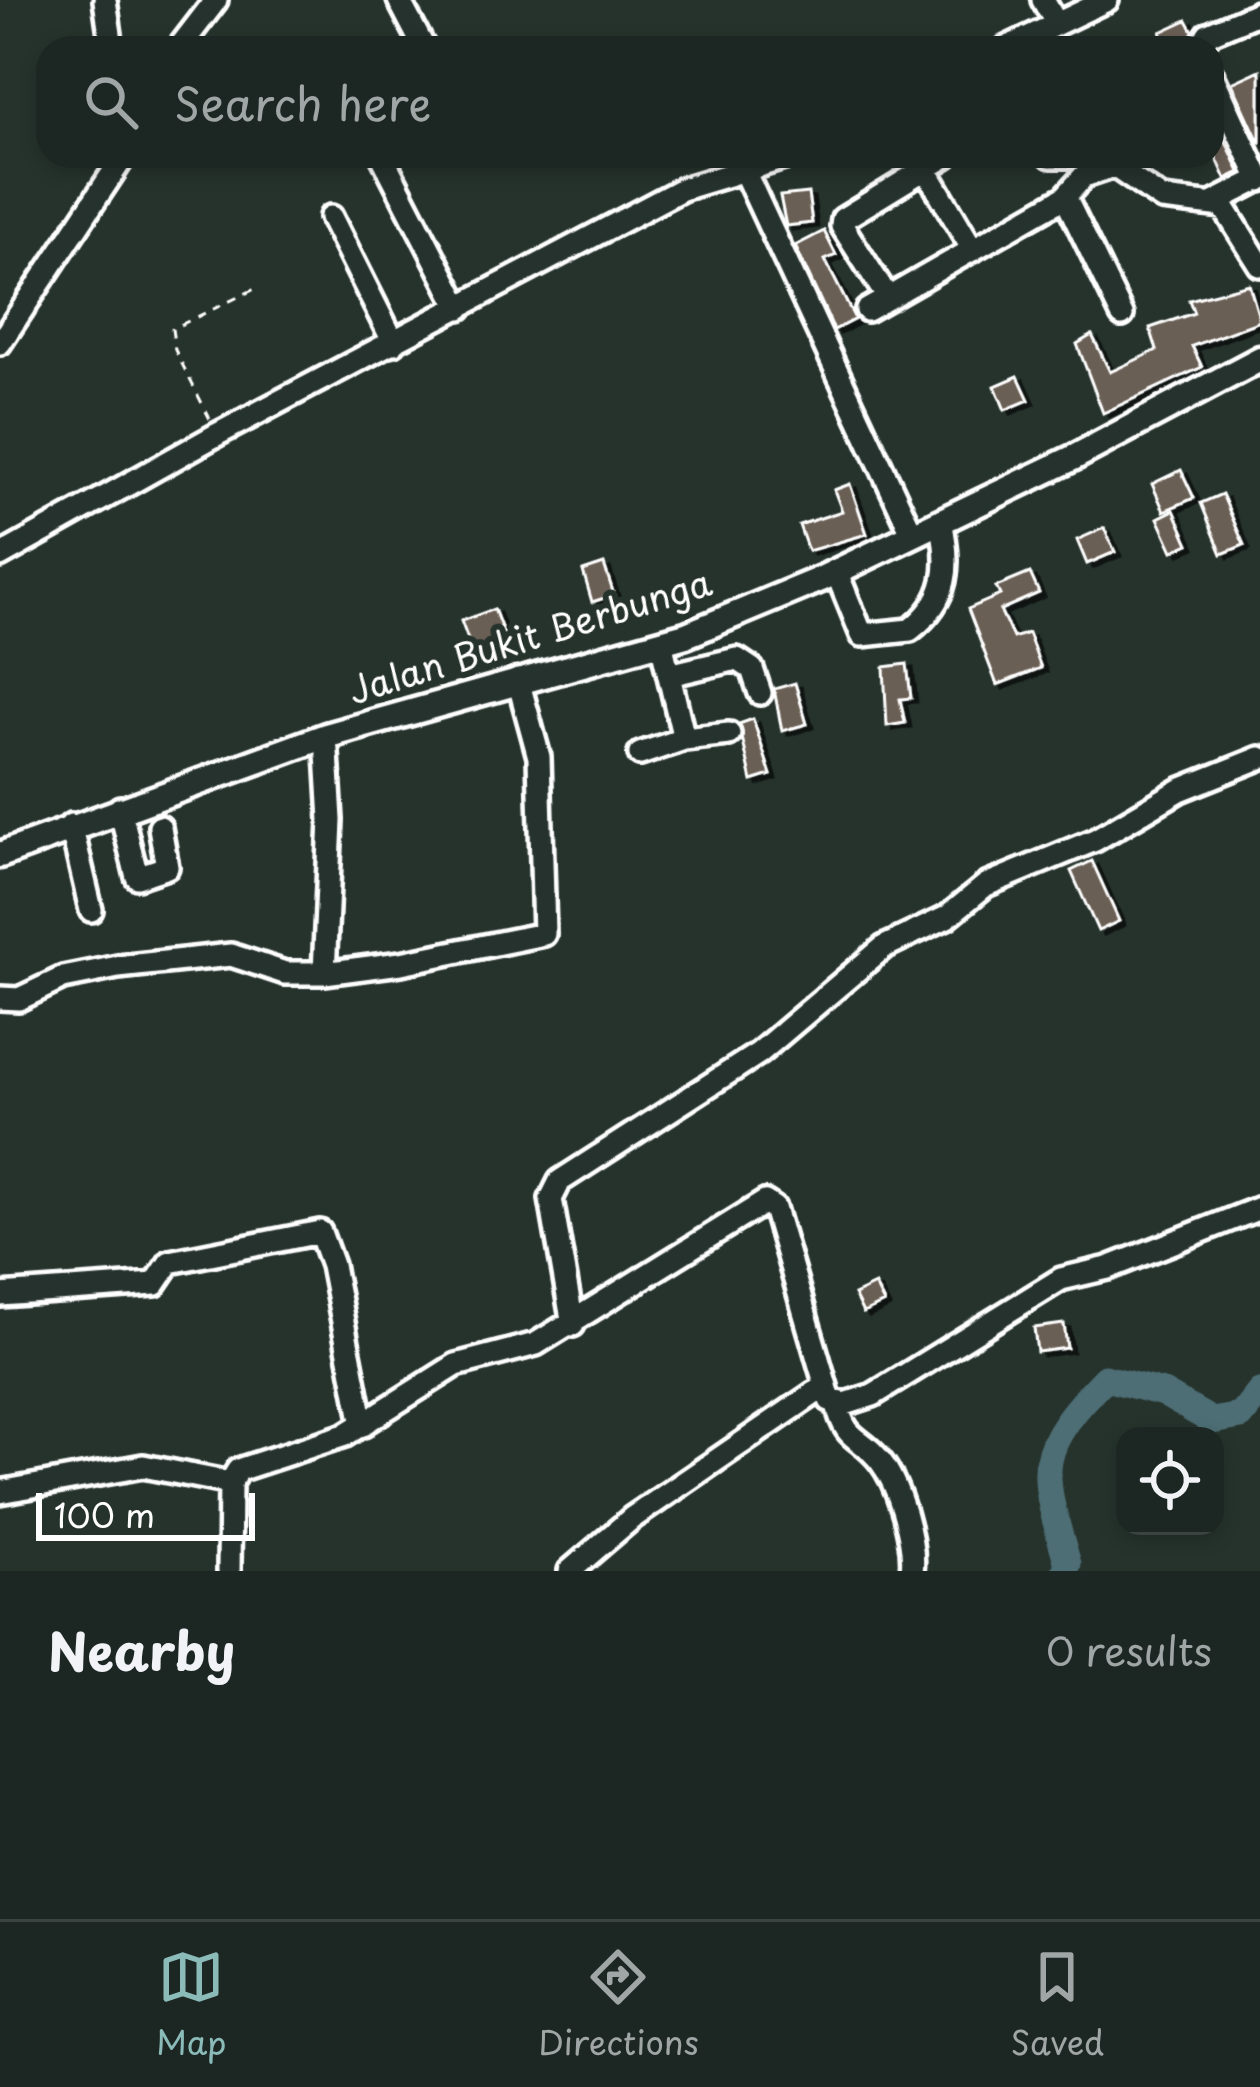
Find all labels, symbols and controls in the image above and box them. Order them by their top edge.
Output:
search box [36,36,1224,168]
text: Search here [174,68,431,136]
icon: search [78,69,144,135]
street label: Jalan Bukit Berbunga [341,554,718,716]
map controls [1116,1427,1224,1535]
button: locate [1116,1427,1224,1535]
scale bar [36,1487,255,1540]
text: 100 m [54,1489,155,1539]
text: Nearby [48,1611,235,1688]
text: 0 results [1046,1620,1212,1679]
tab: Map [156,1944,226,2066]
tab: Directions [538,1944,699,2066]
tab: Saved [1010,1944,1104,2066]

